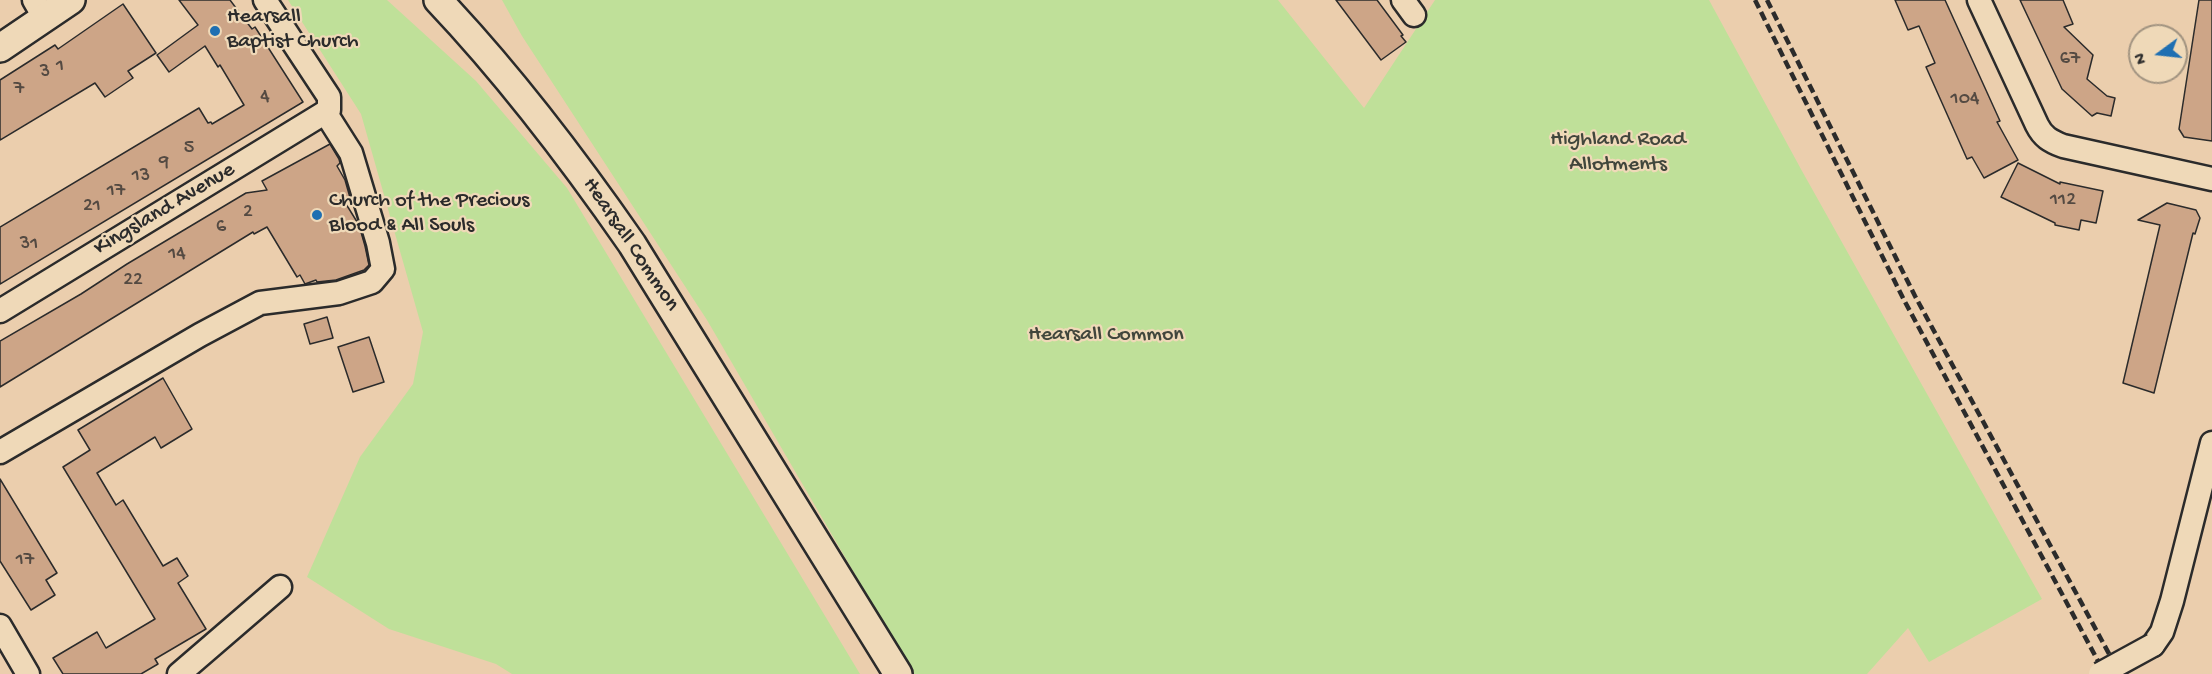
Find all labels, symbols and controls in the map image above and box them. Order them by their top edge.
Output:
place label: Hearsall Baptist Church [227,5,358,56]
marker: Hearsall Baptist Church [208,24,222,38]
north arrow [2128,24,2188,84]
house number: 67 [2060,48,2080,72]
text: N [2132,51,2153,66]
house number: 1 [56,55,64,79]
house number: 3 [40,61,50,85]
house number: 7 [14,78,24,102]
house number: 4 [260,86,270,110]
house number: 104 [1951,88,1979,112]
park label: Highland Road Allotments [1550,128,1686,180]
house number: 5 [184,137,194,161]
house number: 9 [159,152,169,176]
street label: Kingsland Avenue [90,158,240,262]
house number: 13 [132,165,150,189]
street label: Hearsall Common [576,173,684,317]
house number: 17 [107,180,125,204]
place label: Church of the Precious Blood & All Souls [329,189,529,240]
house number: 112 [2050,189,2076,213]
house number: 21 [83,195,101,219]
house number: 2 [243,201,253,225]
marker: Church of the Precious Blood & All Souls [310,208,324,222]
house number: 6 [216,216,226,240]
house number: 31 [20,233,38,257]
house number: 14 [168,243,186,267]
house number: 22 [123,269,143,293]
park label: Hearsall Common [1028,323,1184,349]
house number: 17 [16,549,34,573]

